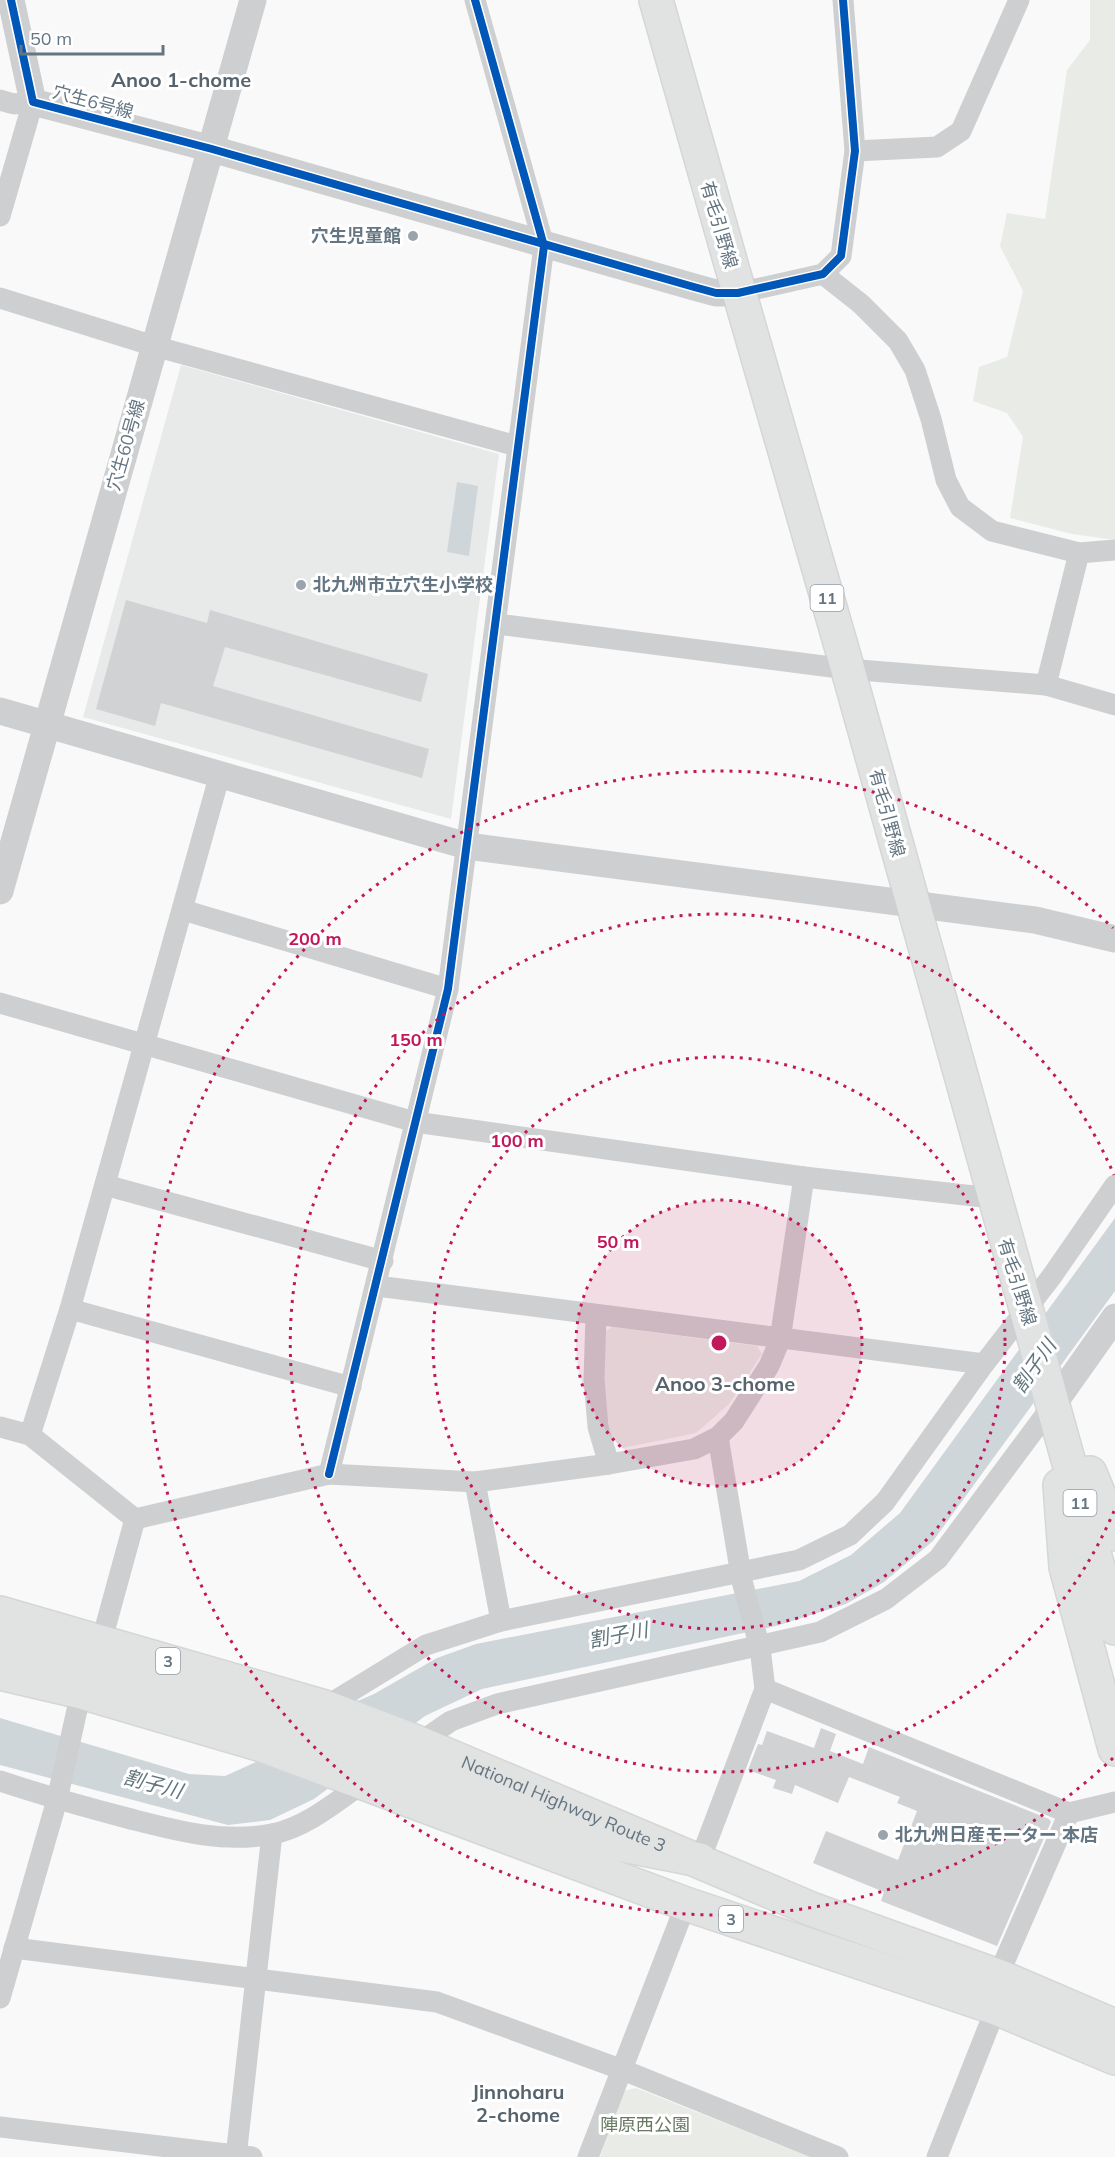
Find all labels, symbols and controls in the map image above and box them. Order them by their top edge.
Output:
scale bar [21,18,164,56]
text: 50 m [30,27,72,50]
district label: Anoo 1-chome [111,67,251,92]
street label: 穴生6号線 [50,80,136,123]
street label: 有毛引野線 [696,178,743,271]
place label: 穴生児童館 [311,224,401,247]
marker: 穴生児童館 [406,229,420,243]
street label: 穴生60号線 [102,397,149,493]
place label: 北九州市立穴生小学校 [313,573,493,596]
marker: 北九州市立穴生小学校 [294,578,308,592]
road number: 11 [810,585,844,611]
street label: 有毛引野線 [865,766,910,859]
text: 200 m [288,927,342,950]
text: 150 m [389,1028,443,1051]
text: 100 m [490,1129,544,1152]
text: 50 m [597,1230,639,1253]
street label: 有毛引野線 [993,1235,1042,1328]
water label: 割子川 [1006,1332,1062,1397]
centre of rings [709,1333,729,1353]
district label: Anoo 3-chome [655,1371,795,1396]
road number: 11 [1064,1490,1096,1516]
water label: 割子川 [586,1616,652,1653]
road number: 3 [156,1648,180,1674]
street label: National Highway Route 3 [458,1750,670,1857]
water label: 割子川 [121,1764,187,1804]
place label: 北九州日産モーター 本店 [895,1823,1098,1846]
marker: 北九州日産モーター 本店 [876,1828,890,1842]
road number: 3 [719,1906,743,1932]
district label: Jinnoharu 2-chome [472,2079,564,2127]
park label: 陣原西公園 [600,2113,690,2136]

